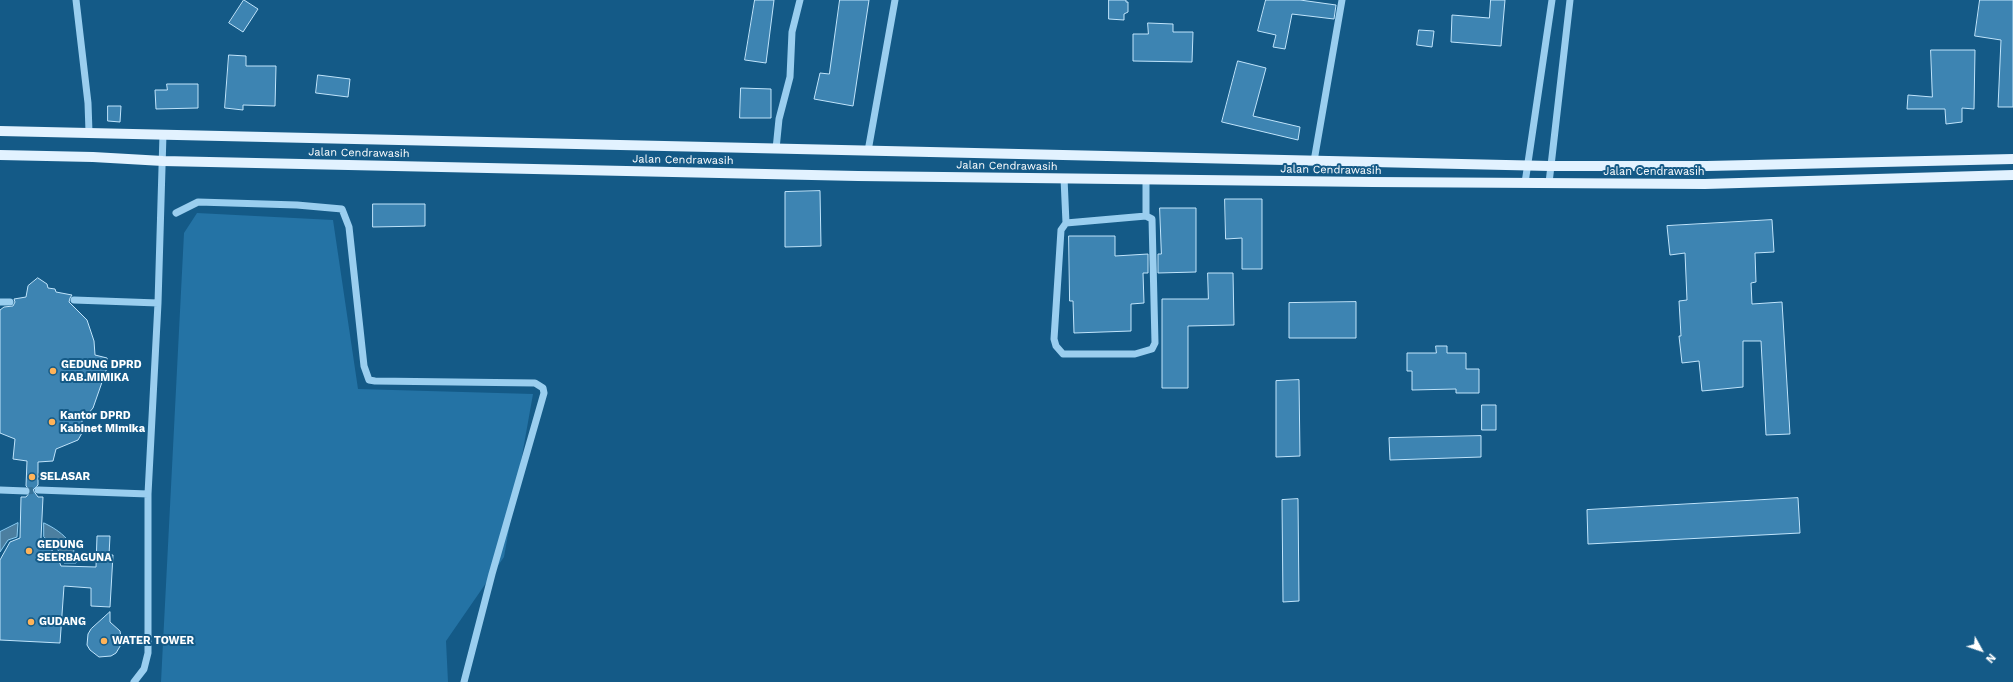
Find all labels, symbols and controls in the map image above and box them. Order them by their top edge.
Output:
street label: Jalan Cendrawasih [308,146,410,160]
street label: Jalan Cendrawasih [632,153,734,167]
street label: Jalan Cendrawasih [956,159,1058,173]
street label: Jalan Cendrawasih [1280,163,1382,177]
street label: Jalan Cendrawasih [1603,165,1705,179]
place label: GEDUNG DPRD KAB.MIMIKA [61,358,142,384]
marker: GEDUNG DPRD KAB.MIMIKA [48,366,58,376]
place label: Kantor DPRD Kabinet Mimika [60,409,145,435]
marker: Kantor DPRD Kabinet Mimika [47,417,57,427]
place label: SELASAR [40,470,90,484]
marker: SELASAR [27,472,37,482]
place label: GEDUNG SEERBAGUNA [37,538,112,564]
marker: GEDUNG SEERBAGUNA [24,546,34,556]
place label: GUDANG [39,615,86,629]
marker: GUDANG [26,617,36,627]
north arrow [1961,630,2001,670]
place label: WATER TOWER [112,634,194,648]
marker: WATER TOWER [99,636,109,646]
text: N [1983,651,1998,665]

